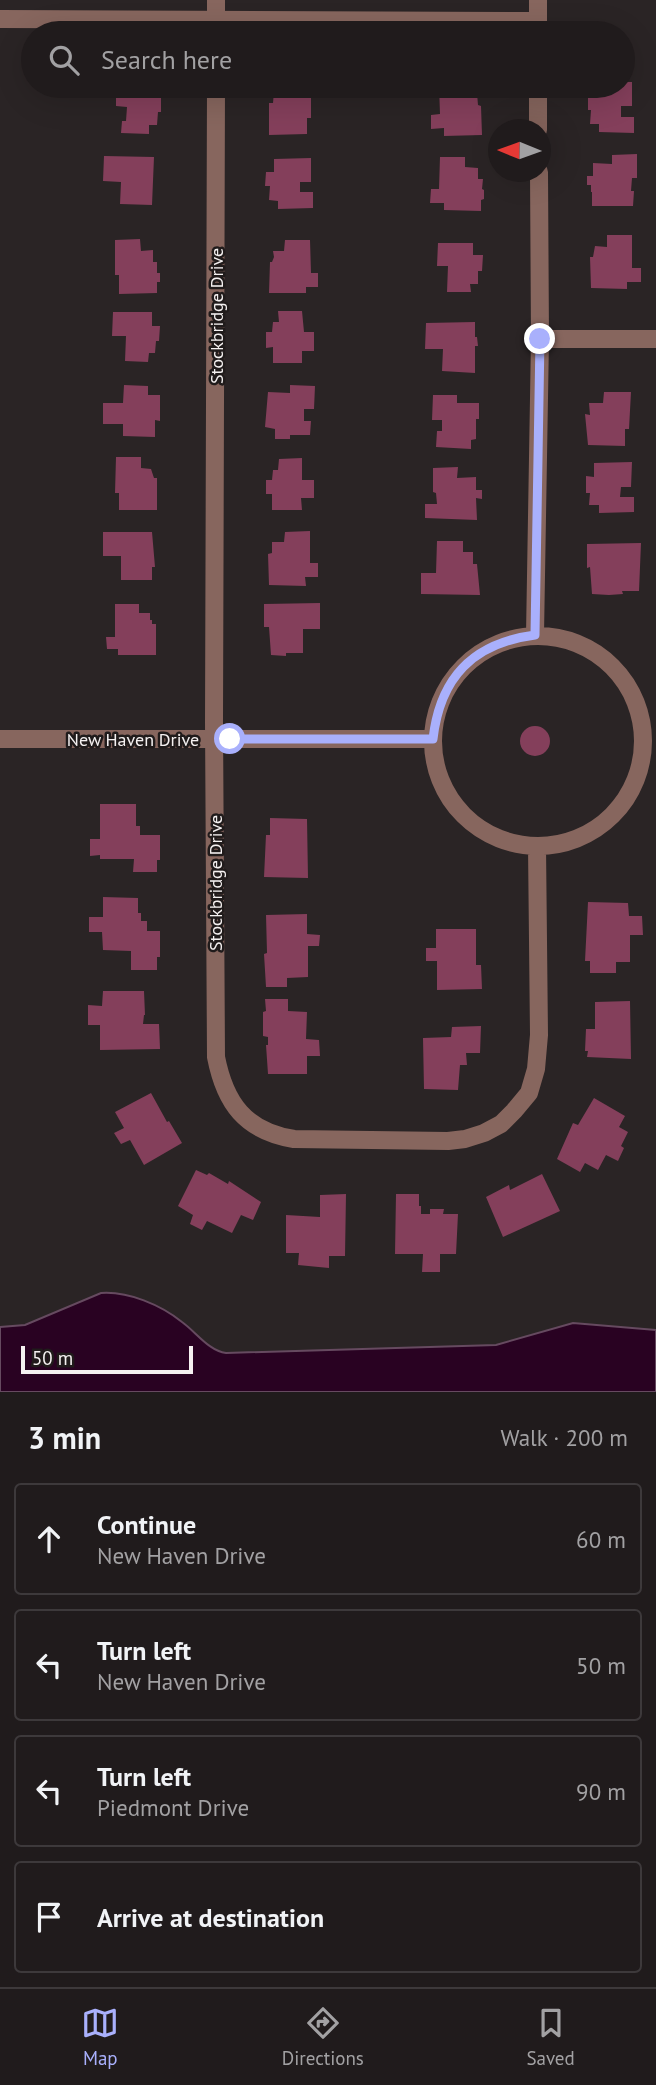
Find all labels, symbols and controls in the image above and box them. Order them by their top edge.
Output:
search box [21,21,635,98]
icon: search [45,41,83,79]
text: Search here [101,43,232,76]
north arrow [488,119,551,182]
street label: Stockbridge Drive [205,248,228,384]
route end [524,323,555,354]
route start [214,723,245,754]
street label: New Haven Drive [67,728,199,751]
street label: Stockbridge Drive [204,815,227,951]
scale bar [21,1343,192,1375]
text: 50 m [32,1346,73,1370]
text: 3 min [28,1418,101,1457]
text: Walk · 200 m [501,1423,628,1452]
text: Continue [97,1508,196,1541]
icon: ahead [30,1520,68,1558]
text: 60 m [576,1525,626,1554]
text: New Haven Drive [97,1541,266,1570]
text: Turn left [97,1634,191,1667]
icon: left [30,1646,68,1684]
text: 50 m [576,1651,626,1680]
text: New Haven Drive [97,1667,266,1696]
text: Turn left [97,1760,191,1793]
icon: left [30,1772,68,1810]
text: 90 m [576,1777,626,1806]
text: Piedmont Drive [97,1793,249,1822]
icon: arrive [30,1898,68,1936]
text: Arrive at destination [97,1901,324,1934]
tab: Map [81,2004,119,2070]
tab: Directions [282,2004,364,2070]
tab: Saved [526,2004,575,2070]

